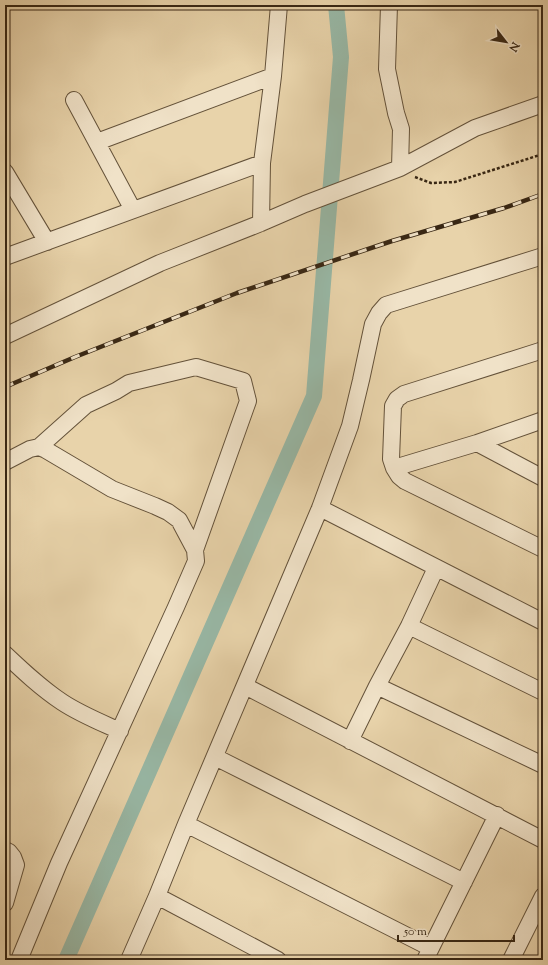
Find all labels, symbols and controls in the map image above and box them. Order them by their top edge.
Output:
north arrow [486,22,526,62]
text: N [504,38,523,55]
scale bar [398,917,514,943]
text: 50 m [403,923,427,941]

